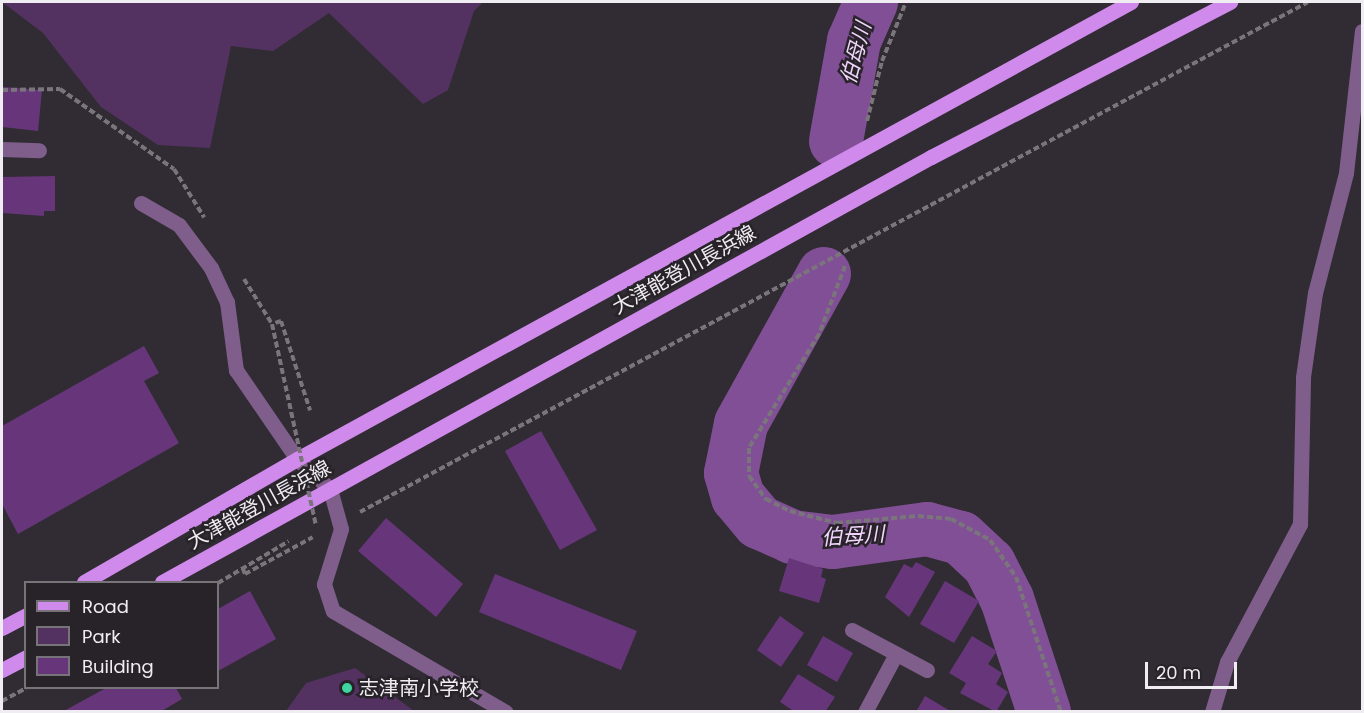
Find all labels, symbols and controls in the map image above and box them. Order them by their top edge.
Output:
water label: 伯母川 [836,19,876,87]
street label: 大津能登川長浜線 [608,221,760,319]
street label: 大津能登川長浜線 [183,456,335,554]
water label: 伯母川 [821,521,885,551]
legend [24,581,219,689]
text: Road [82,594,129,619]
text: Park [82,624,121,649]
scale bar [1148,650,1240,688]
text: Building [82,654,154,679]
text: 20 m [1156,660,1201,685]
place label: 志津南小学校 [359,676,479,700]
marker: 志津南小学校 [340,681,354,695]

